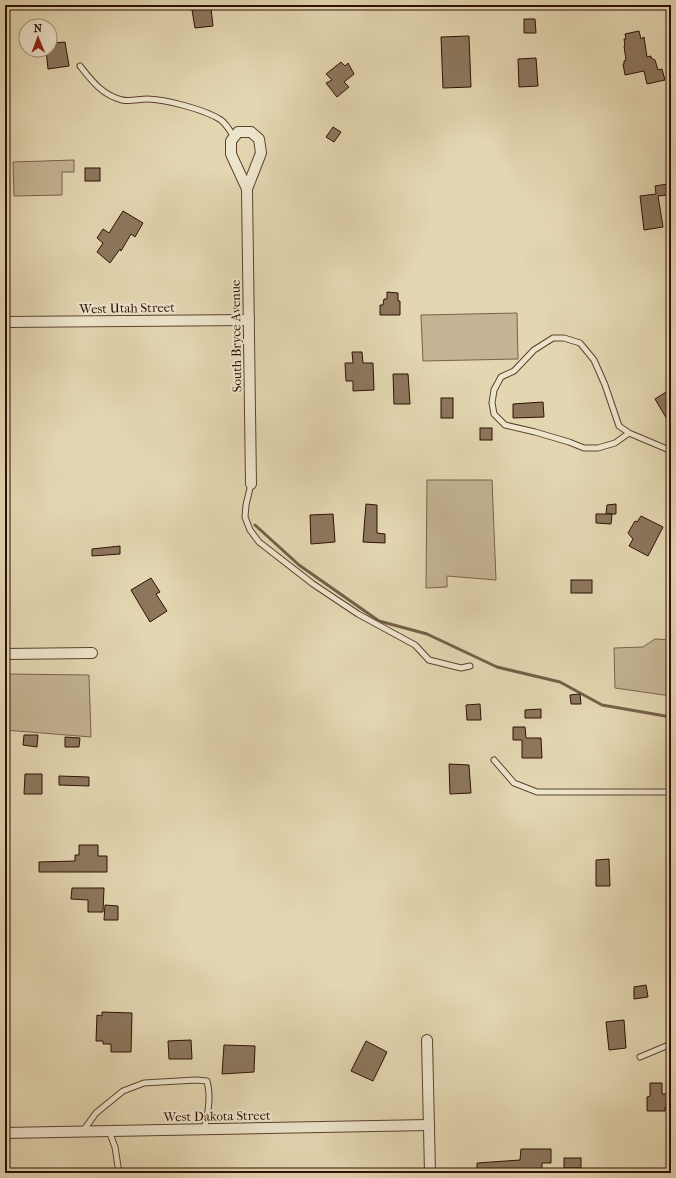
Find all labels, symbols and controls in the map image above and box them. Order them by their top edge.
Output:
north arrow [18,18,58,58]
text: N [34,22,43,35]
street label: South Bryce Avenue [228,279,244,393]
street label: West Utah Street [78,300,175,316]
street label: West Dakota Street [162,1108,271,1124]

